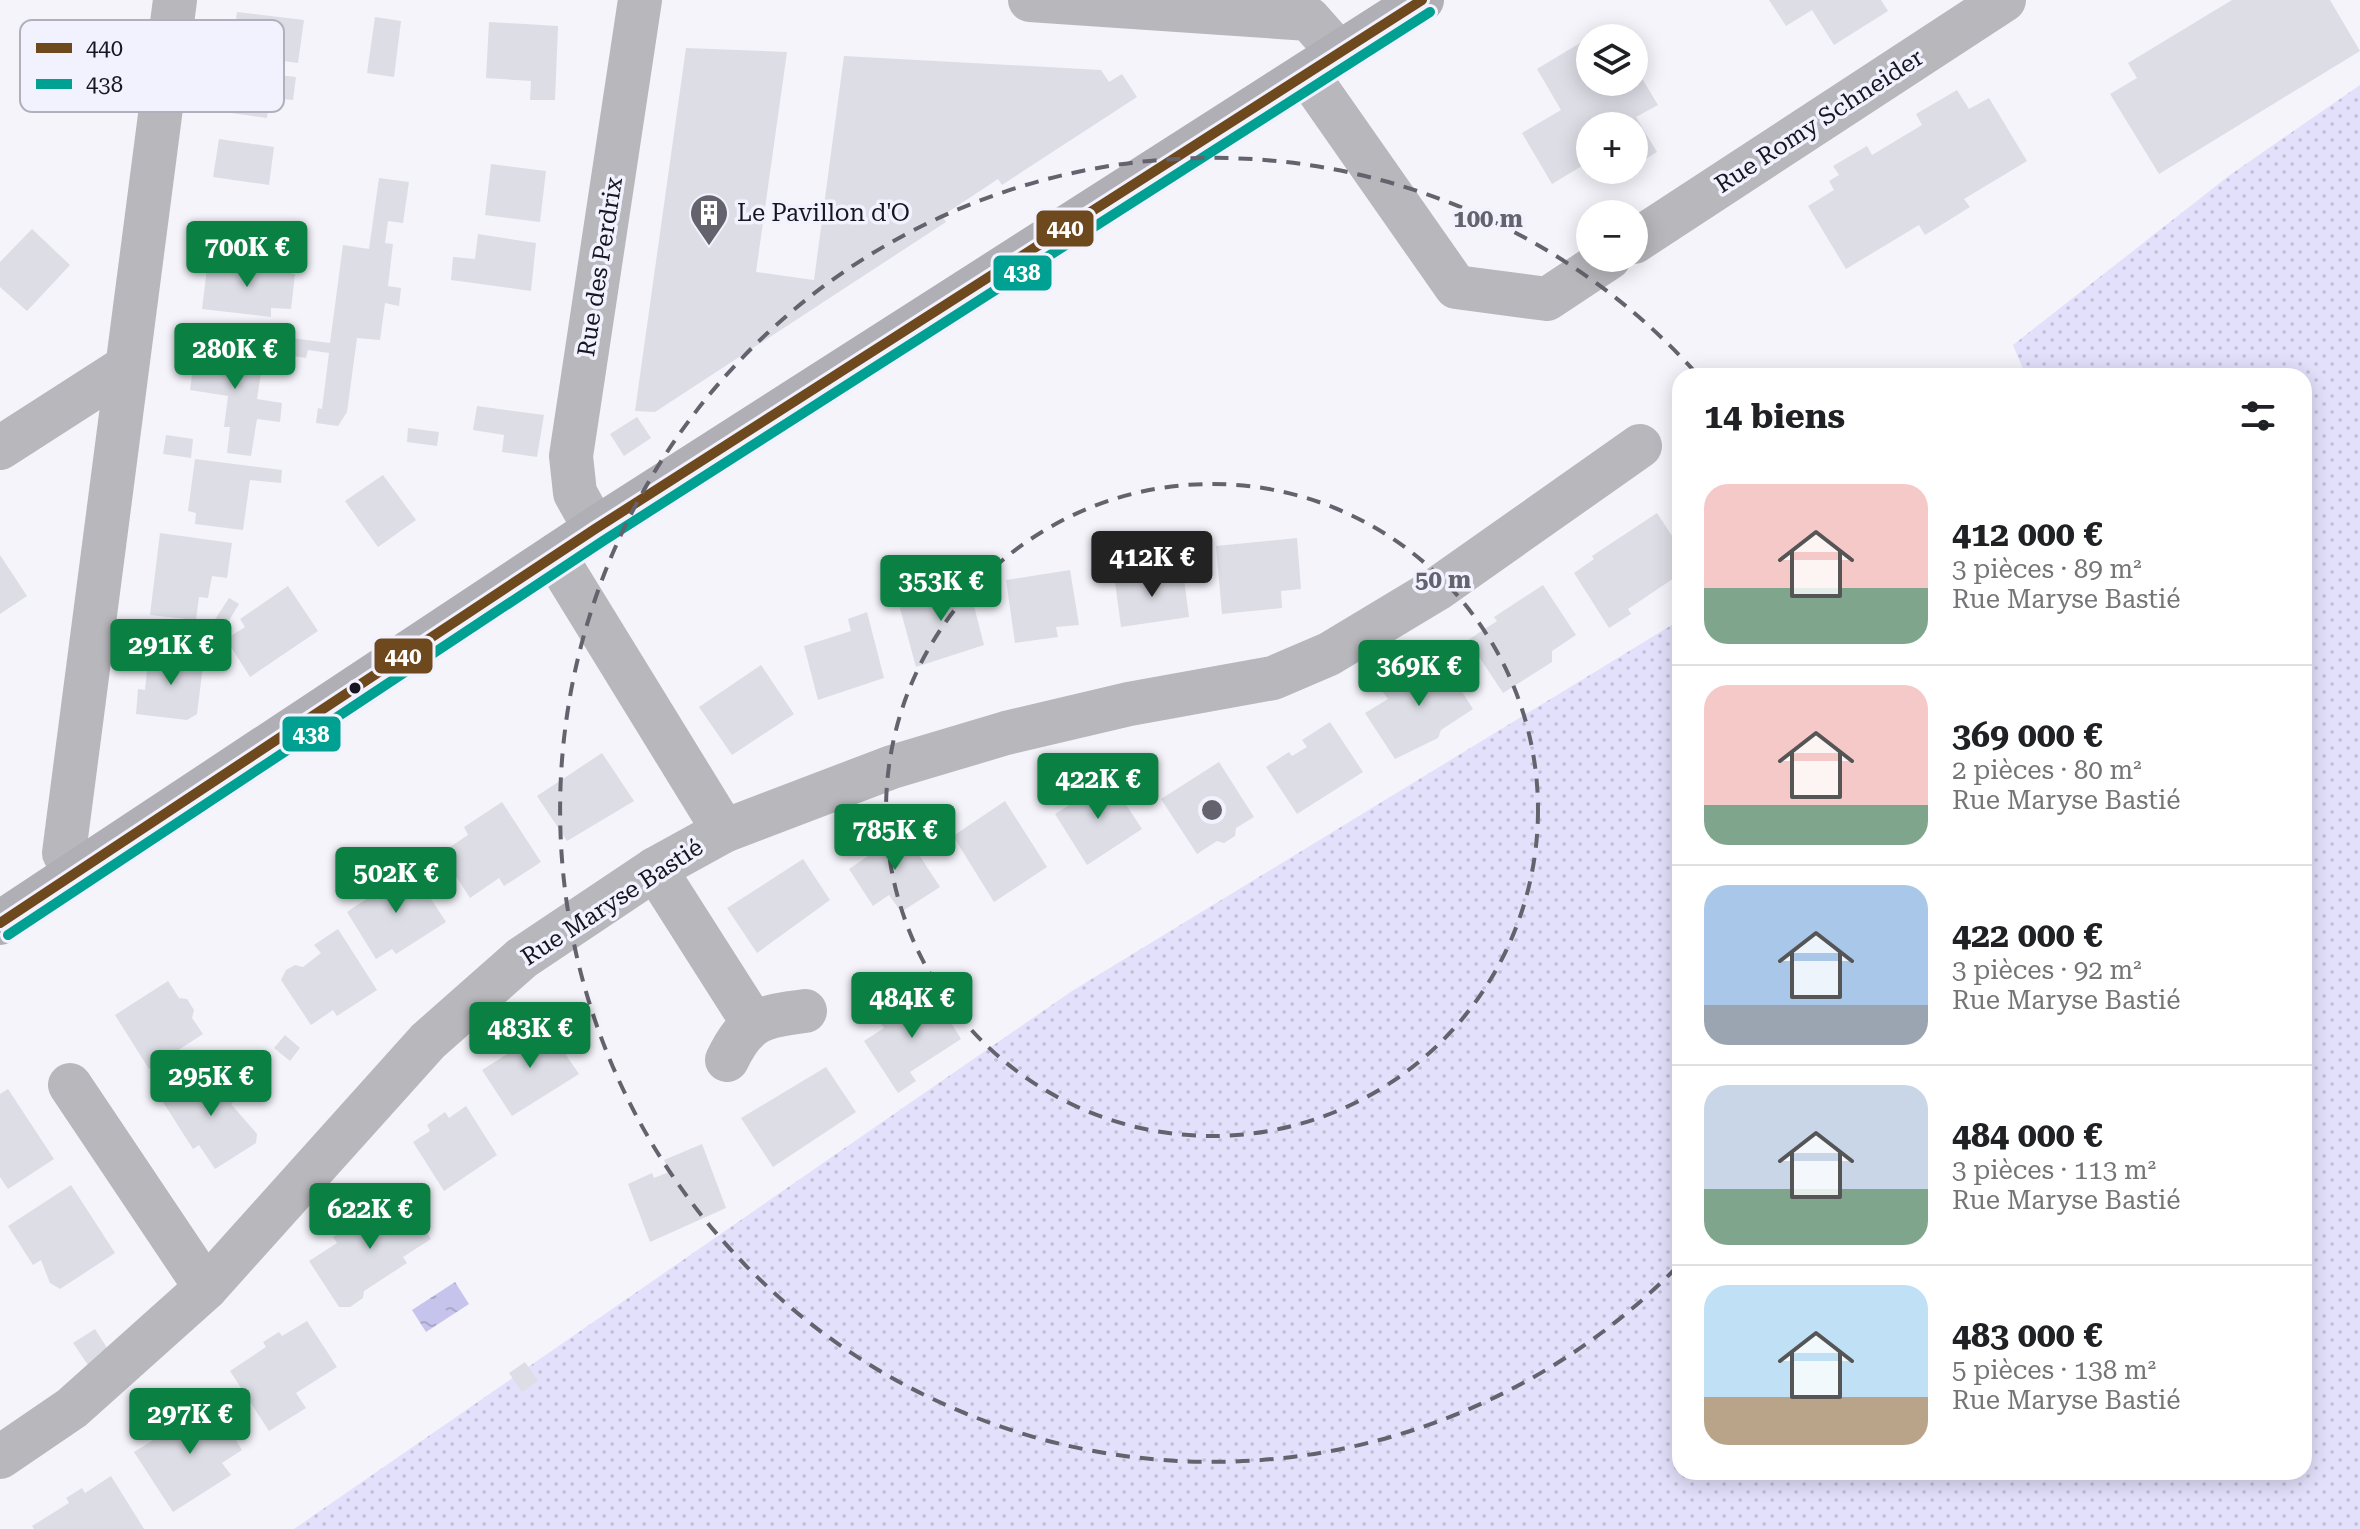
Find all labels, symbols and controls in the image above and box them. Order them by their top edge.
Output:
legend [20,20,284,112]
map controls [1576,24,1648,272]
button: layers [1576,24,1648,96]
text: 440 [86,36,123,61]
street label: Rue Romy Schneider [1710,43,1928,199]
text: 438 [86,72,123,97]
button: + [1576,112,1648,184]
street label: Rue des Perdrix [572,175,628,359]
building icon: Le Pavillon d'O [688,192,730,247]
place label: Le Pavillon d'O [737,199,910,227]
button: − [1576,200,1648,272]
text: 100 m [1453,205,1523,233]
line badge: 440 [1035,209,1095,248]
text: 440 [1047,216,1083,241]
pin: 700K € [182,221,312,289]
text: 700K € [204,232,290,262]
line badge: 438 [992,254,1053,292]
text: 438 [1004,260,1040,285]
pin: 280K € [170,323,300,391]
text: 280K € [192,334,278,364]
icon: filters [2236,394,2280,438]
text: 14 biens [1704,396,1845,436]
text: 412 000 € [1952,514,2102,554]
icon: home [1768,516,1864,612]
pin: 412K € [1087,531,1217,599]
text: 412K € [1109,542,1195,572]
text: 3 pièces · 89 m² [1952,554,2142,584]
pin: 353K € [876,555,1006,623]
text: 353K € [898,566,984,596]
text: 50 m [1415,566,1471,594]
text: Rue Maryse Bastié [1952,584,2181,614]
pin: 291K € [106,619,236,687]
text: 291K € [128,630,214,660]
line badge: 440 [373,637,434,675]
pin: 369K € [1354,640,1484,708]
text: 440 [385,644,421,669]
text: 369K € [1376,651,1462,681]
unlabelled marker [347,680,363,696]
line badge: 438 [281,715,342,753]
text: 369 000 € [1952,715,2102,755]
icon: home [1768,717,1864,813]
text: 438 [293,722,329,747]
pin: 422K € [1033,753,1163,821]
text: 2 pièces · 80 m² [1952,755,2142,785]
text: 422K € [1055,764,1141,794]
text: Rue Maryse Bastié [1952,785,2181,815]
centre of rings [1198,796,1226,824]
pin: 785K € [830,804,960,872]
text: 785K € [852,815,938,845]
street label: Rue Maryse Bastié [516,833,708,971]
pin: 502K € [331,847,461,915]
text: 502K € [353,858,439,888]
text: 422 000 € [1952,915,2102,955]
icon: home [1768,917,1864,1013]
text: 3 pièces · 92 m² [1952,955,2142,985]
pin: 484K € [847,972,977,1040]
text: 484K € [869,983,955,1013]
text: Rue Maryse Bastié [1952,985,2181,1015]
pin: 483K € [465,1002,595,1070]
text: 483K € [487,1013,573,1043]
pin: 295K € [146,1050,276,1118]
text: 295K € [168,1061,254,1091]
text: 484 000 € [1952,1115,2102,1155]
icon: home [1768,1117,1864,1213]
text: 3 pièces · 113 m² [1952,1155,2156,1185]
pin: 622K € [305,1183,435,1251]
text: Rue Maryse Bastié [1952,1185,2181,1215]
text: 622K € [327,1194,413,1224]
text: 483 000 € [1952,1315,2102,1355]
icon: home [1768,1317,1864,1413]
text: 5 pièces · 138 m² [1952,1355,2156,1385]
text: Rue Maryse Bastié [1952,1385,2181,1415]
pin: 297K € [125,1388,255,1456]
text: 297K € [147,1399,233,1429]

